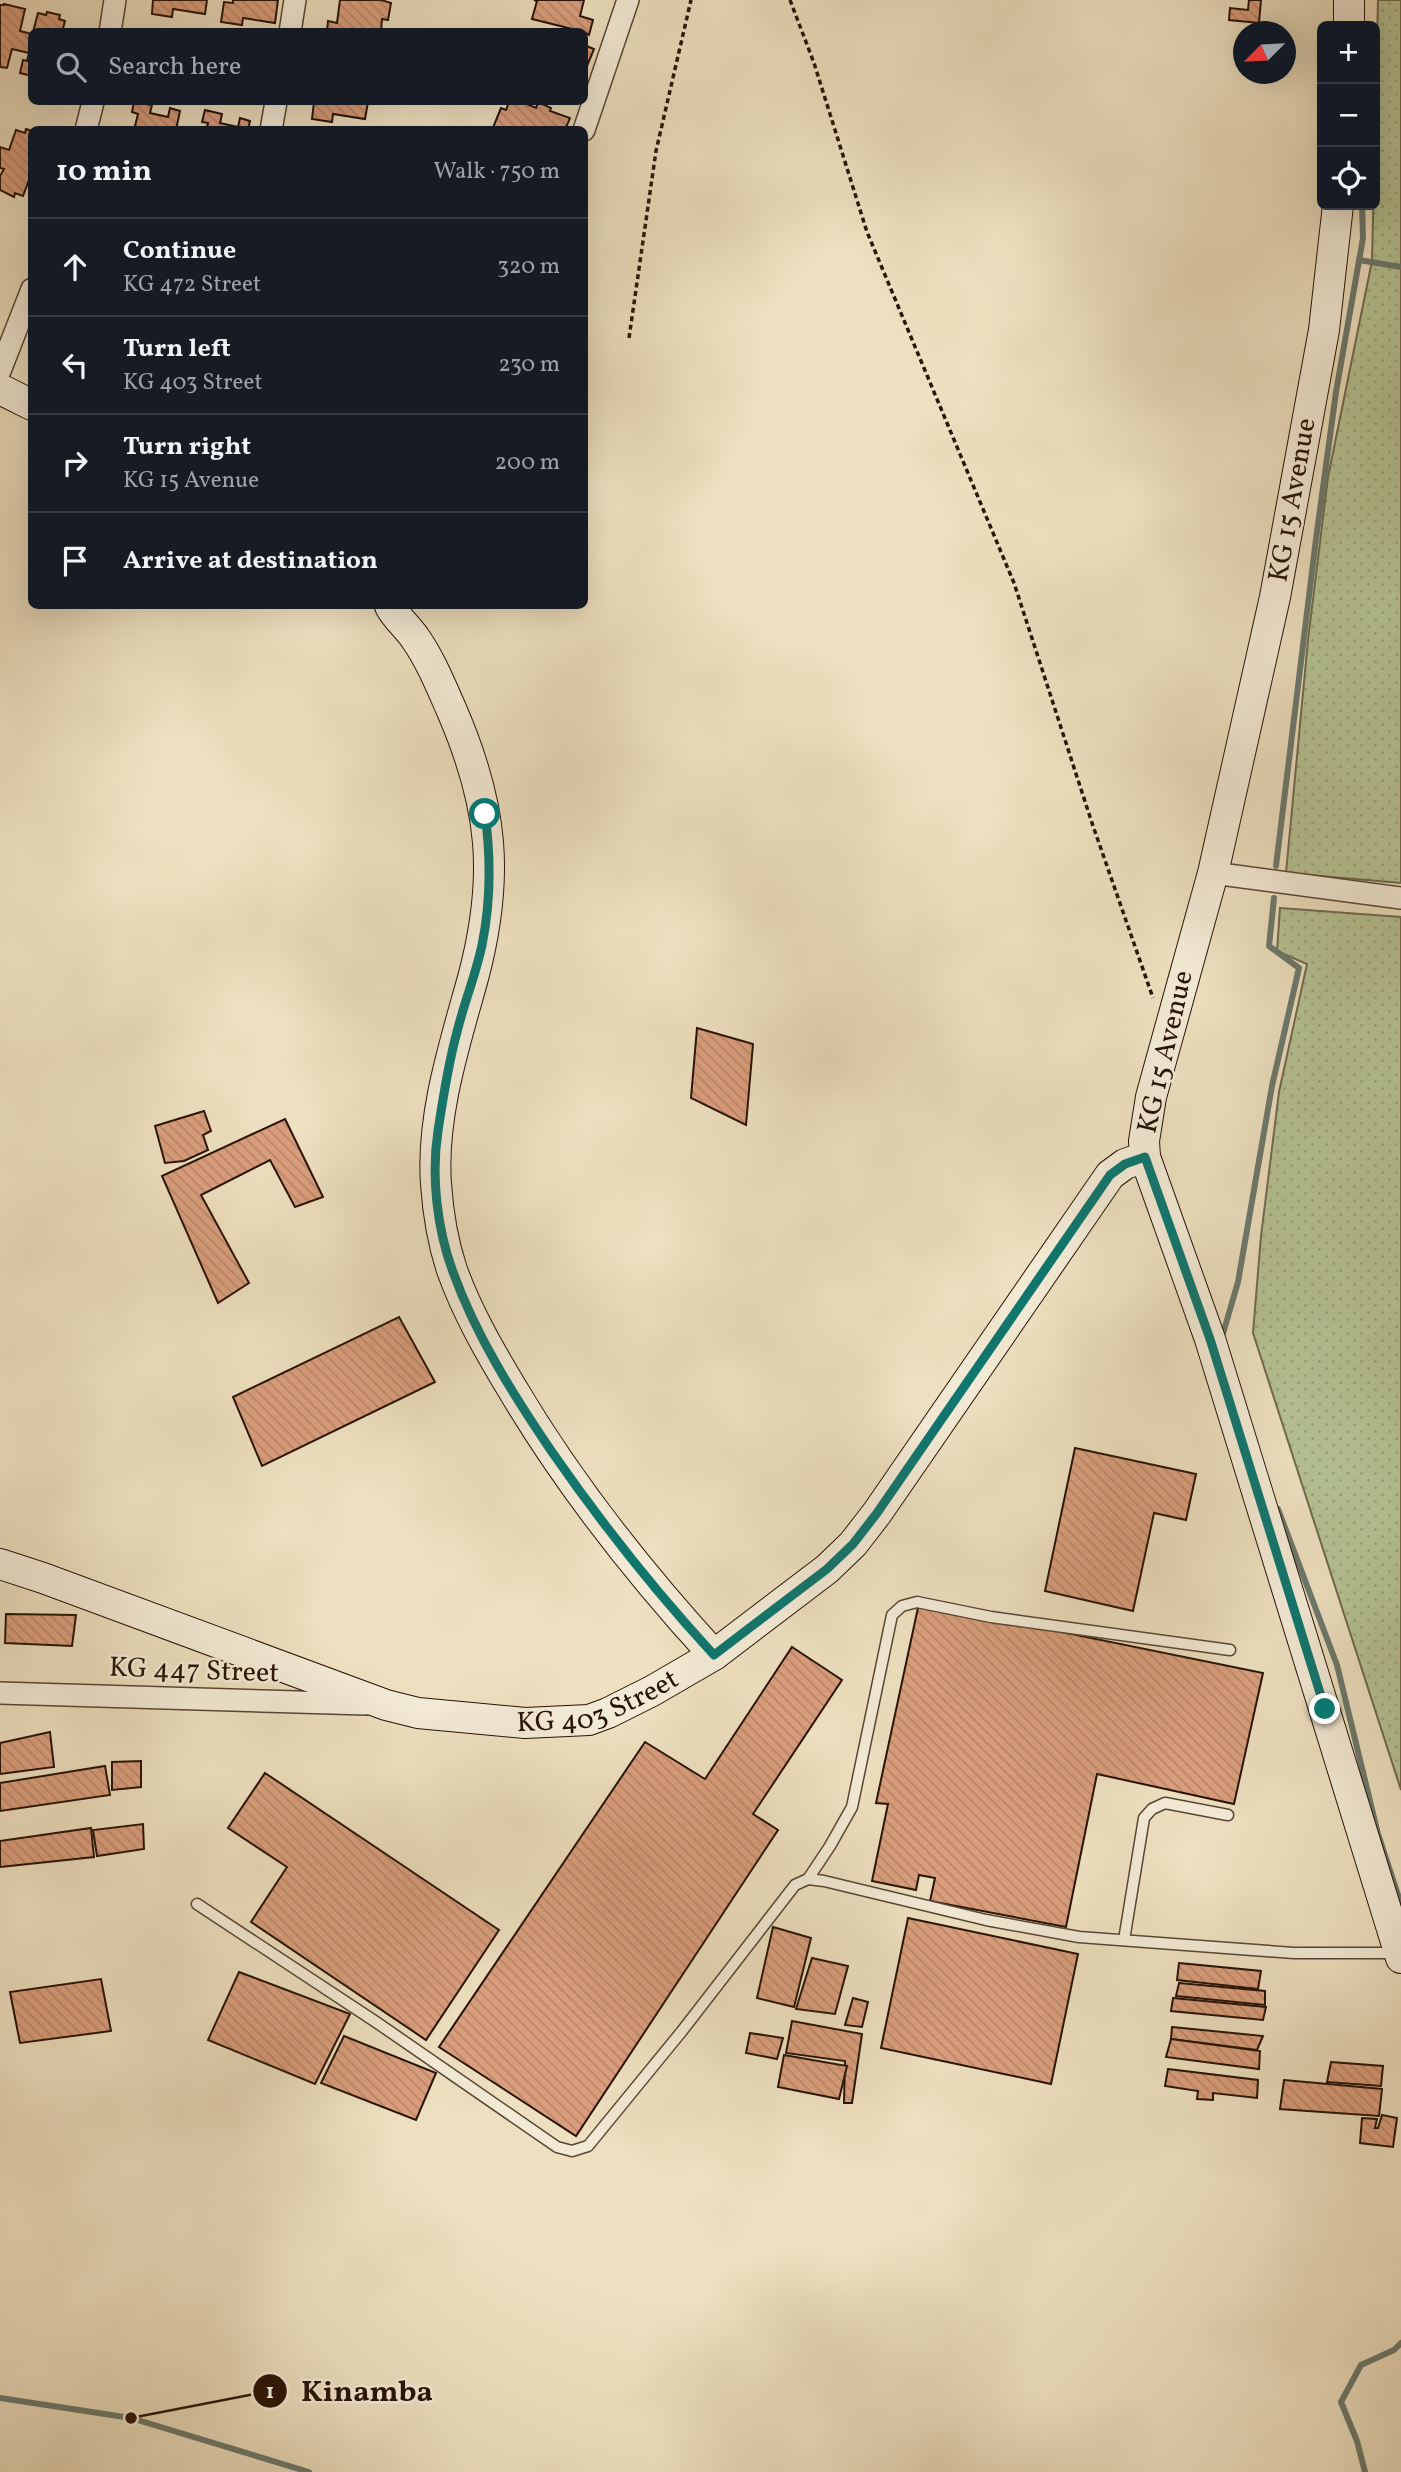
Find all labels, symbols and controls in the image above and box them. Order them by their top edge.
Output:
north arrow [1233,21,1296,84]
map controls [1317,21,1380,210]
button: + [1317,21,1380,84]
search box [28,28,588,105]
icon: search [52,48,90,86]
text: Search here [108,49,241,85]
button: − [1317,84,1380,147]
button: locate [1317,147,1380,210]
text: 10 min [56,151,152,193]
text: Walk · 750 m [433,156,560,188]
text: Continue [123,233,236,269]
icon: ahead [56,248,94,286]
text: 320 m [497,251,560,283]
text: KG 472 Street [123,269,261,301]
text: Turn left [123,331,231,367]
icon: left [56,346,94,384]
text: 230 m [498,349,560,381]
text: KG 403 Street [123,367,263,399]
street label: KG 15 Avenue [1259,415,1327,585]
text: Turn right [123,429,251,465]
icon: right [56,444,94,482]
text: 200 m [495,447,560,479]
text: KG 15 Avenue [123,465,259,497]
icon: arrive [56,542,94,580]
text: Arrive at destination [123,543,378,579]
route start [469,798,500,829]
street label: KG 15 Avenue [1128,967,1204,1137]
street label: KG 447 Street [108,1649,280,1693]
street label: KG 403 Street [516,1660,686,1743]
route end [1309,1693,1340,1724]
callout: Kinamba [252,2365,447,2416]
text: Kinamba [301,2372,433,2414]
text: 1 [266,2378,274,2407]

